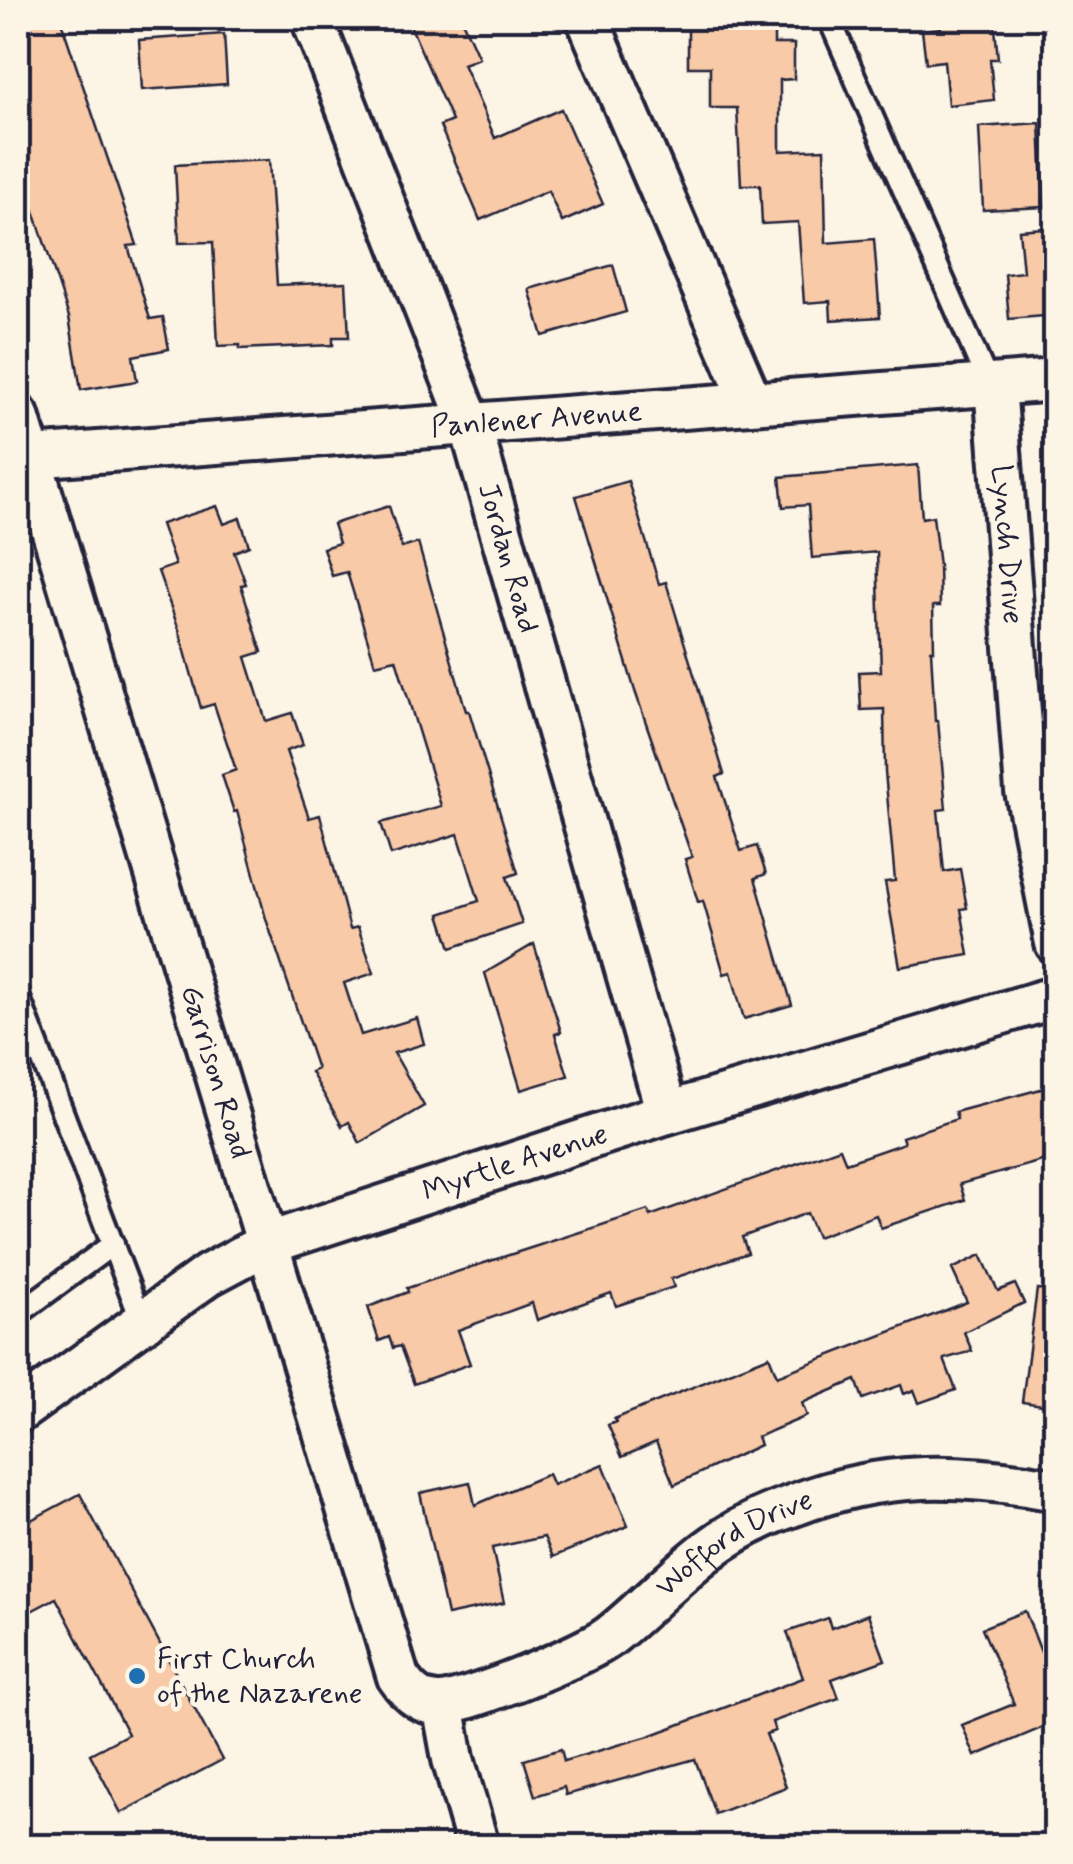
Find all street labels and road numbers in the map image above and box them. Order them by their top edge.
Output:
street label: Panlener Avenue [430,392,644,446]
street label: Lynch Drive [982,463,1033,626]
street label: Jordan Road [468,479,548,637]
street label: Garrison Road [171,980,260,1163]
street label: Myrtle Avenue [417,1114,613,1211]
street label: Wofford Drive [647,1480,818,1606]

